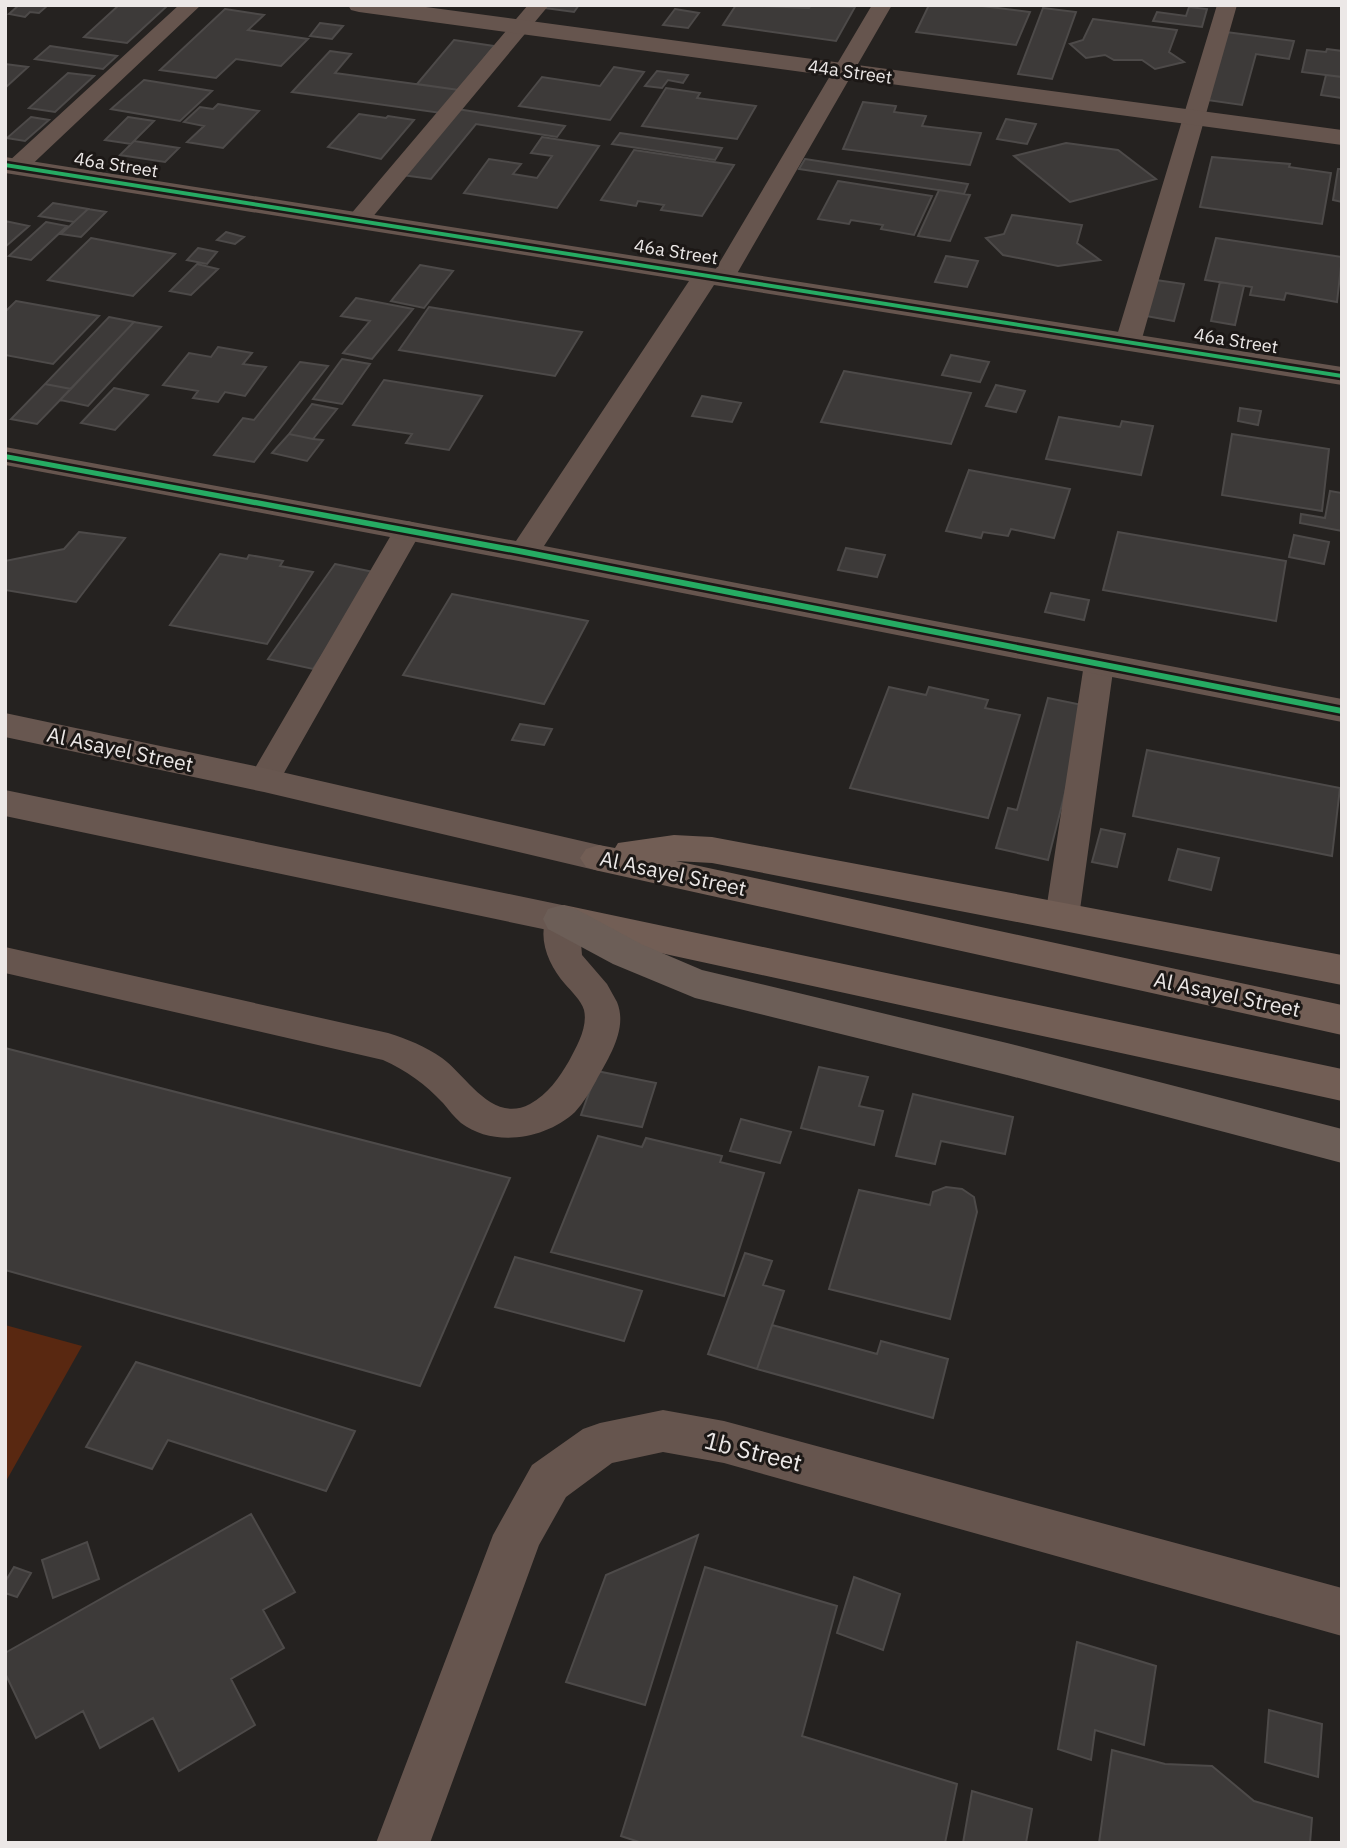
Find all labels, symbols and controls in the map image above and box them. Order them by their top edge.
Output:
street label: 44a Street [806,54,894,89]
street label: 46a Street [72,147,160,183]
street label: 46a Street [632,234,720,270]
street label: 46a Street [1192,323,1280,359]
street label: Al Asayel Street [44,720,196,778]
street label: Al Asayel Street [597,844,749,902]
street label: Al Asayel Street [1151,965,1303,1023]
street label: 1b Street [701,1423,806,1479]

